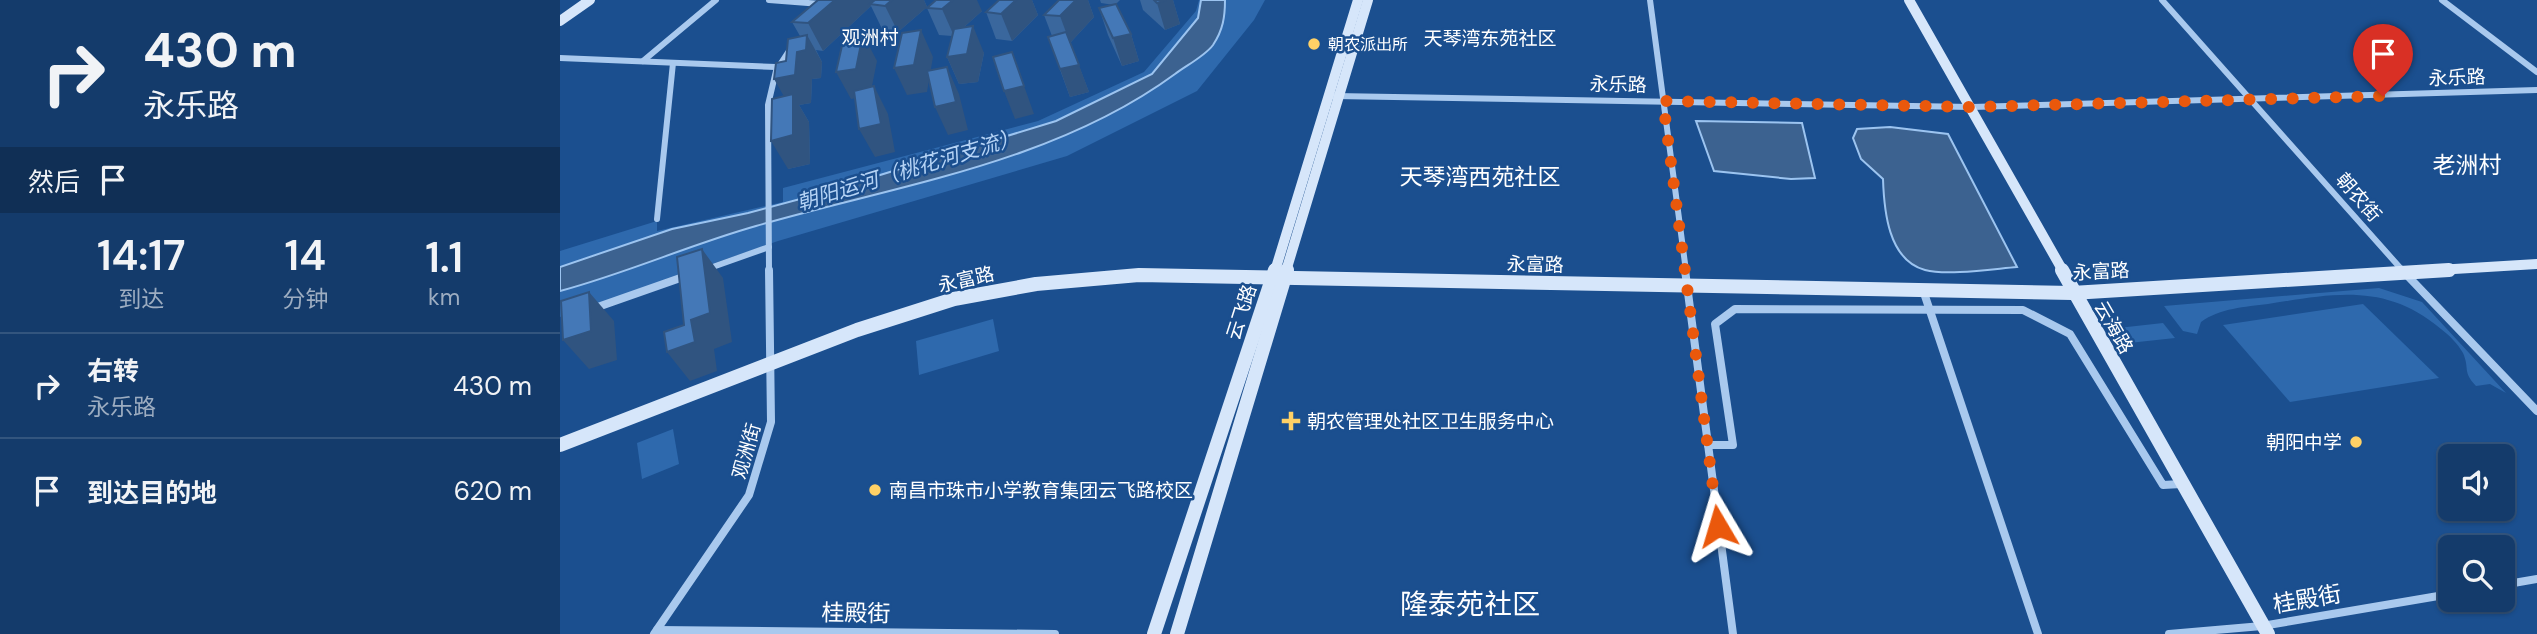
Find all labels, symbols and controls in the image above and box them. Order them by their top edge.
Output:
text: 430 m [143,18,297,82]
pin [2353,24,2413,96]
district label: 观洲村 [841,25,899,50]
district label: 天琴湾东苑社区 [1423,26,1557,51]
icon: right [28,28,119,119]
place label: 朝农派出所 [1328,34,1408,55]
icon: arrive [2364,35,2402,73]
marker: 朝农派出所 [1306,36,1322,52]
street label: 永乐路 [2428,64,2486,91]
street label: 永乐路 [1589,72,1647,97]
text: 永乐路 [143,85,239,127]
water label: 朝阳运河（桃花河支流） [793,123,1023,217]
district label: 老洲村 [2433,150,2502,180]
icon: arrive [94,161,132,199]
district label: 天琴湾西苑社区 [1400,162,1561,192]
text: 然后 [28,165,80,199]
street label: 朝农街 [2330,168,2387,227]
text: 14:17 [97,228,185,283]
text: 14 [285,228,326,283]
text: 1.1 [425,230,463,285]
street label: 永富路 [1506,252,1564,277]
street label: 永富路 [2072,258,2130,285]
street label: 永富路 [936,261,997,298]
street label: 云飞路 [1221,281,1262,343]
text: km [428,282,460,312]
text: 到达 [118,284,164,314]
text: 分钟 [282,284,328,314]
street label: 云海路 [2088,296,2139,358]
text: 右转 [87,354,139,388]
icon: right [28,367,66,405]
text: 430 m [453,369,532,403]
text: 永乐路 [87,392,156,422]
place label: 朝农管理处社区卫生服务中心 [1307,409,1554,434]
marker: 朝农管理处社区卫生服务中心 [1281,411,1301,431]
street label: 观洲街 [727,420,766,482]
place label: 朝阳中学 [2266,430,2342,455]
marker: 朝阳中学 [2348,434,2364,450]
map controls [2438,444,2515,612]
button: sound [2438,444,2515,521]
icon: arrive [28,472,66,510]
text: 620 m [454,474,532,508]
text: 到达目的地 [87,476,217,510]
place label: 南昌市珠市小学教育集团云飞路校区 [889,478,1193,503]
marker: 南昌市珠市小学教育集团云飞路校区 [867,482,883,498]
position arrow [1681,489,1755,563]
button: search [2438,535,2515,612]
street label: 桂殿街 [2270,578,2344,620]
district label: 隆泰苑社区 [1400,586,1540,623]
street label: 桂殿街 [821,597,891,629]

